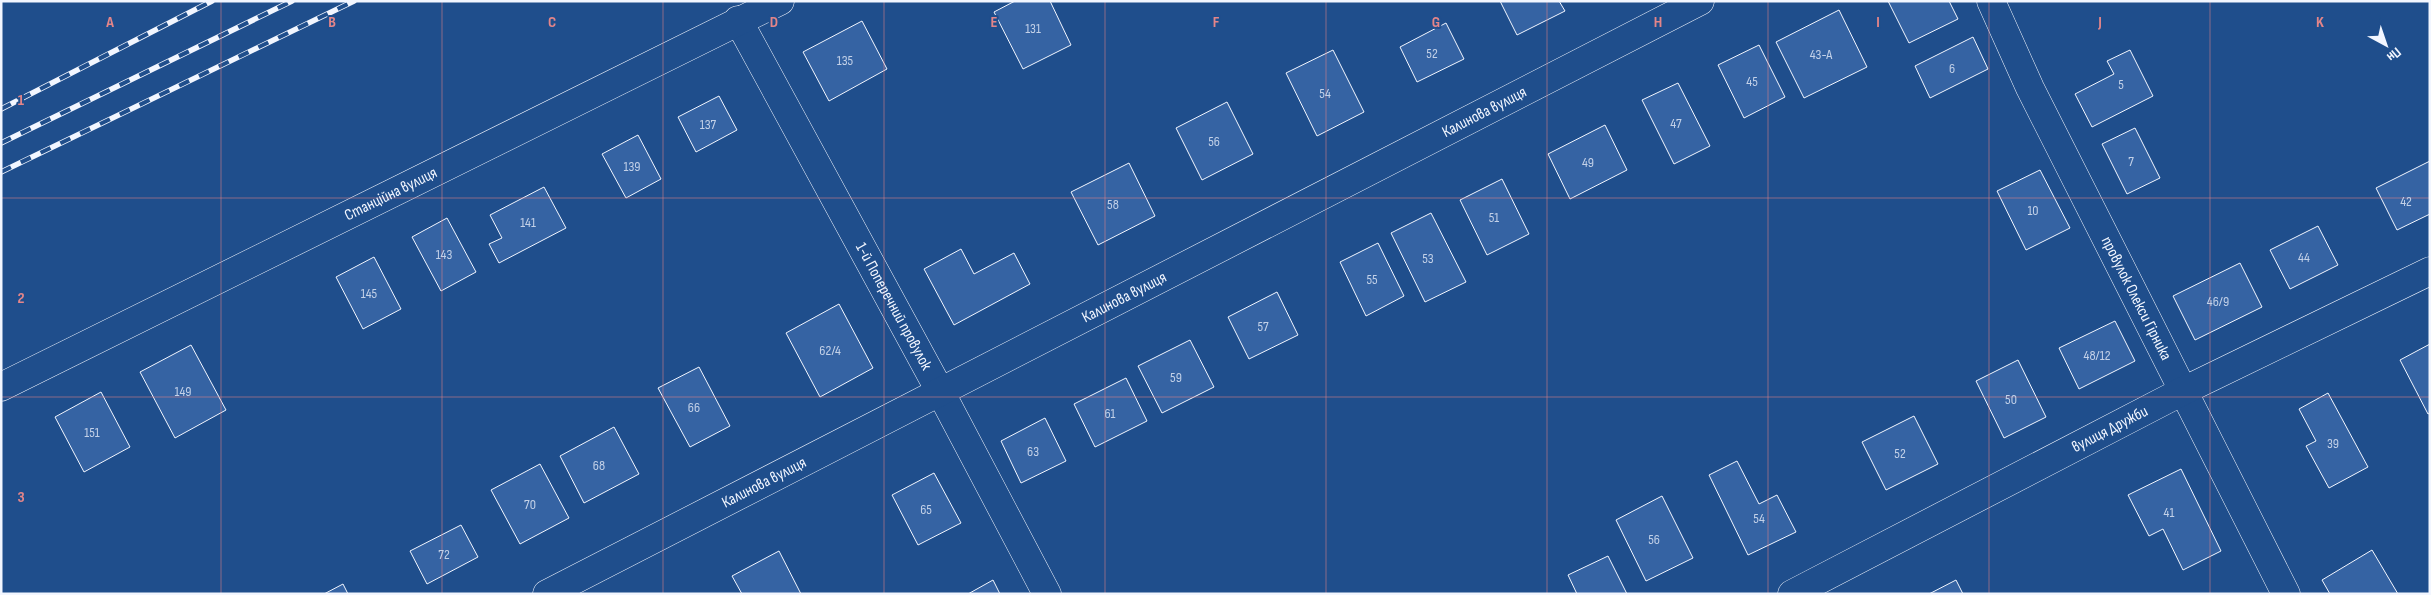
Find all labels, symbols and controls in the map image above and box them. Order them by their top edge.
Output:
text: A [105,13,114,32]
text: B [328,13,336,32]
text: C [548,13,556,32]
text: D [770,13,778,32]
text: E [991,13,998,32]
text: F [1213,13,1220,32]
text: G [1432,13,1440,32]
text: H [1654,13,1662,32]
text: I [1876,13,1880,32]
text: J [2097,13,2102,32]
text: K [2316,13,2324,32]
house number: 131 [1025,20,1041,37]
north arrow [2361,20,2411,70]
text: Пн [2383,44,2405,65]
house number: 52 [1426,45,1438,62]
house number: 43-А [1810,46,1833,63]
house number: 135 [837,52,854,69]
house number: 6 [1949,60,1955,77]
house number: 45 [1746,73,1758,90]
house number: 5 [2118,76,2124,93]
street label: Калинова вулиця [1439,82,1530,142]
house number: 54 [1319,85,1331,102]
text: 1 [18,91,25,110]
house number: 47 [1670,115,1682,132]
house number: 137 [700,116,717,133]
house number: 56 [1208,133,1220,150]
house number: 7 [2128,153,2134,170]
house number: 49 [1582,154,1594,171]
house number: 139 [624,158,640,175]
street label: Станційна вулиця [341,163,440,225]
house number: 42 [2400,193,2412,210]
house number: 58 [1107,196,1119,213]
house number: 10 [2027,202,2039,219]
house number: 51 [1489,209,1499,226]
house number: 141 [520,214,536,231]
street label: провулок Олекси Гірника [2097,233,2176,363]
street label: 1-й Поперечний провулок [852,239,937,374]
house number: 143 [436,246,452,263]
house number: 44 [2298,249,2310,266]
house number: 53 [1422,250,1434,267]
street label: Калинова вулиця [1079,268,1170,327]
house number: 55 [1366,271,1378,288]
house number: 145 [361,285,378,302]
text: 2 [17,289,25,308]
house number: 46/9 [2207,293,2229,310]
house number: 57 [1257,318,1269,335]
house number: 62/4 [819,342,841,359]
house number: 48/12 [2084,347,2111,364]
house number: 59 [1170,369,1182,386]
house number: 149 [175,383,191,400]
house number: 50 [2005,391,2017,408]
house number: 66 [688,399,700,416]
street label: вулиця Дружби [2069,402,2151,457]
house number: 61 [1104,405,1116,422]
house number: 151 [84,424,100,441]
house number: 39 [2327,435,2339,452]
house number: 63 [1027,443,1039,460]
house number: 52 [1894,445,1906,462]
street label: Калинова вулиця [719,453,809,512]
house number: 68 [593,457,605,474]
text: 3 [17,488,25,507]
house number: 70 [524,496,536,513]
house number: 65 [920,501,932,518]
house number: 41 [2164,504,2174,521]
house number: 54 [1753,510,1765,527]
house number: 56 [1648,531,1660,548]
house number: 72 [438,546,450,563]

